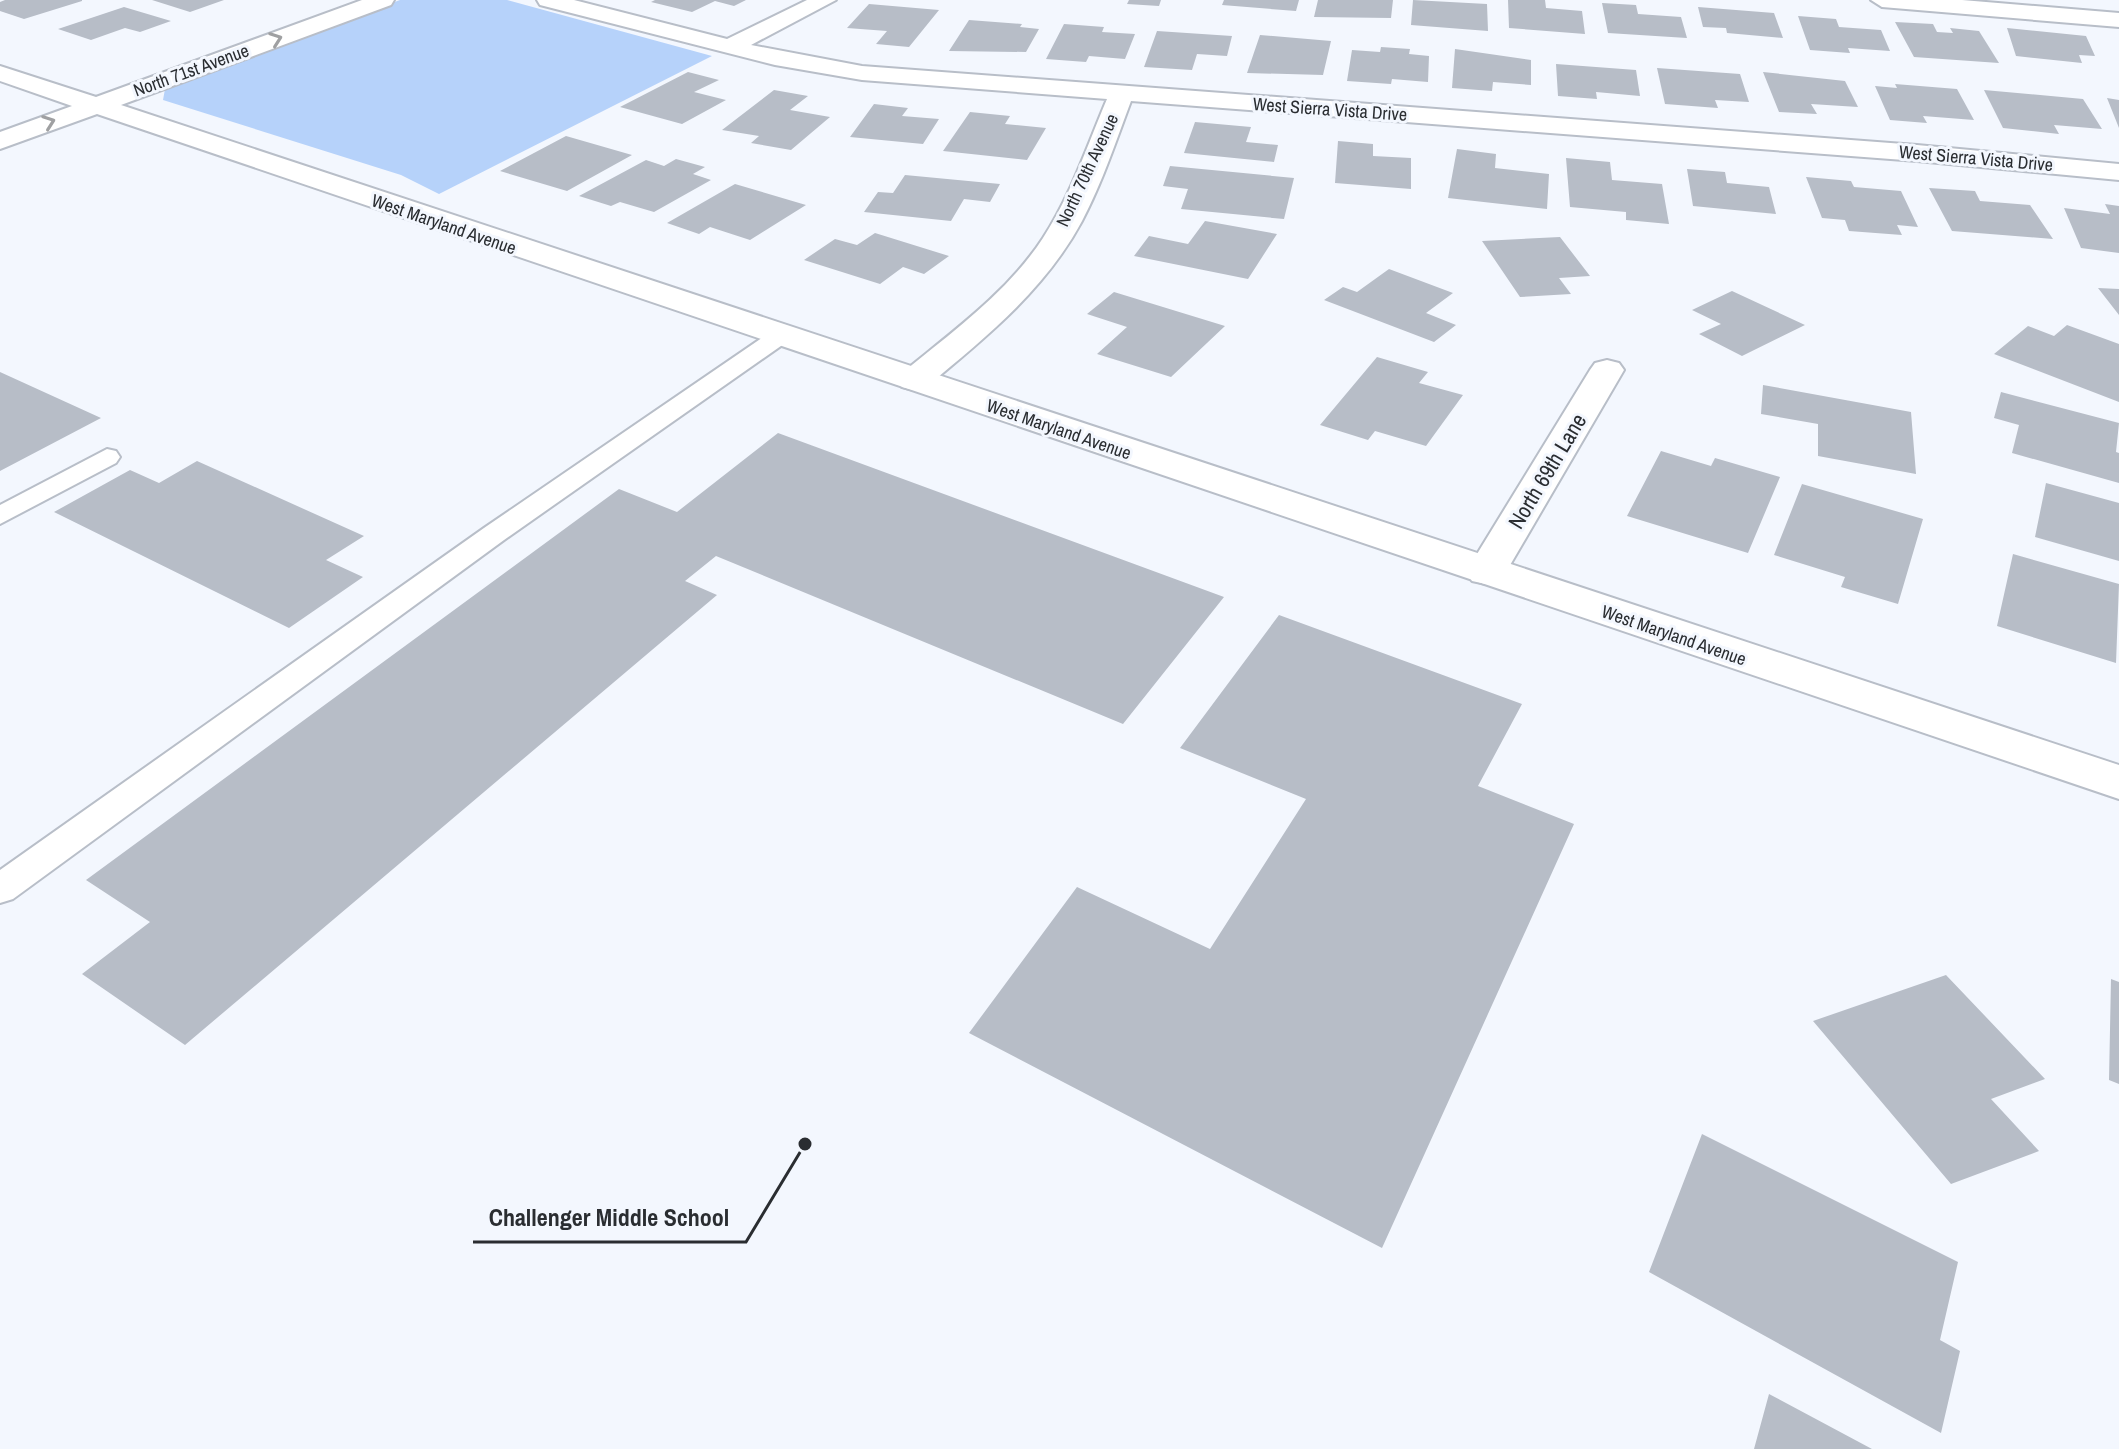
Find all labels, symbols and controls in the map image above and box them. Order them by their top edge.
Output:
one-way arrow [268,32,282,49]
street label: North 71st Avenue [130,38,252,102]
street label: West Sierra Vista Drive [1252,91,1408,127]
street label: North 70th Avenue [1050,109,1124,231]
one-way arrow [41,116,55,132]
street label: West Sierra Vista Drive [1898,139,2054,177]
street label: West Maryland Avenue [368,188,520,260]
street label: West Maryland Avenue [983,393,1135,465]
street label: North 69th Lane [1501,408,1593,534]
street label: West Maryland Avenue [1598,599,1750,671]
callout: Challenger Middle School [473,1194,746,1242]
text: Challenger Middle School [489,1201,729,1233]

